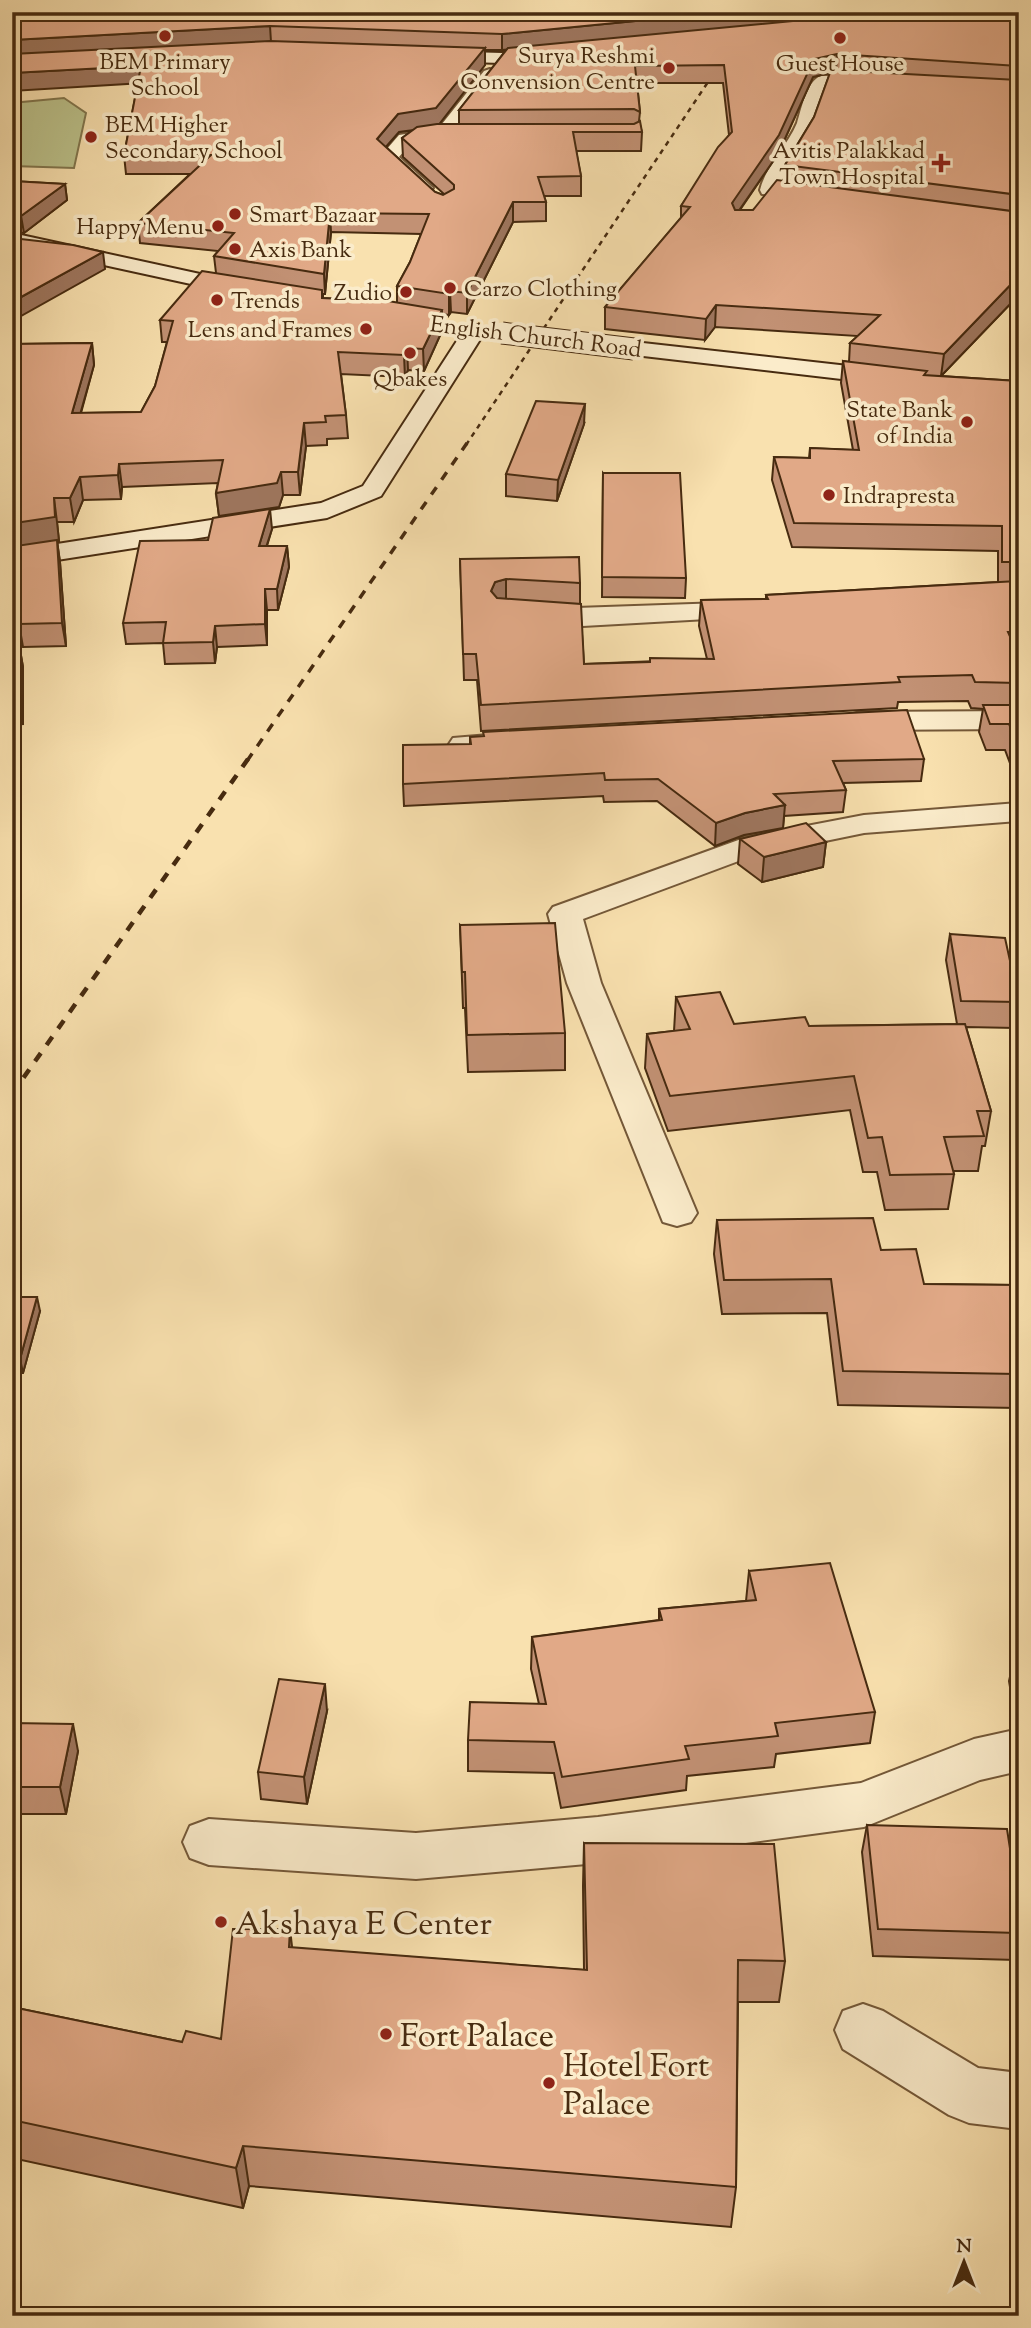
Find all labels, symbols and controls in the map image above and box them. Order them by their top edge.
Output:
marker: BEM Primary School [157,28,173,44]
marker: Guest House [832,30,848,46]
place label: Surya Reshmi Convension Centre [460,41,655,100]
place label: BEM Primary School [99,47,231,106]
place label: Guest House [776,49,904,82]
marker: Surya Reshmi Convension Centre [661,60,677,76]
place label: BEM Higher Secondary School [105,110,283,169]
marker: BEM Higher Secondary School [83,129,99,145]
place label: Avitis Palakkad Town Hospital [772,136,925,195]
marker: Avitis Palakkad Town Hospital [931,153,951,173]
place label: Smart Bazaar [249,200,377,233]
marker: Smart Bazaar [227,206,243,222]
place label: Happy Menu [76,212,204,245]
marker: Happy Menu [210,218,226,234]
place label: Axis Bank [249,235,352,268]
marker: Axis Bank [227,241,243,257]
place label: Carzo Clothing [464,274,617,307]
place label: Zudio [334,278,392,311]
marker: Carzo Clothing [442,280,458,296]
marker: Zudio [398,284,414,300]
place label: Trends [231,286,300,319]
marker: Trends [209,292,225,308]
street label: English Church Road [428,309,643,368]
place label: Lens and Frames [188,315,352,348]
marker: Lens and Frames [358,321,374,337]
marker: Qbakes [402,345,418,361]
place label: Qbakes [373,364,447,397]
place label: State Bank of India [846,395,953,454]
marker: State Bank of India [959,414,975,430]
place label: Indrapresta [843,481,956,514]
marker: Indrapresta [821,487,837,503]
place label: Akshaya E Center [235,1902,492,1950]
marker: Akshaya E Center [213,1914,229,1930]
place label: Fort Palace [400,2014,554,2062]
marker: Fort Palace [378,2026,394,2042]
place label: Hotel Fort Palace [563,2044,709,2130]
marker: Hotel Fort Palace [541,2075,557,2091]
north arrow [930,2226,1000,2296]
text: N [956,2234,972,2261]

